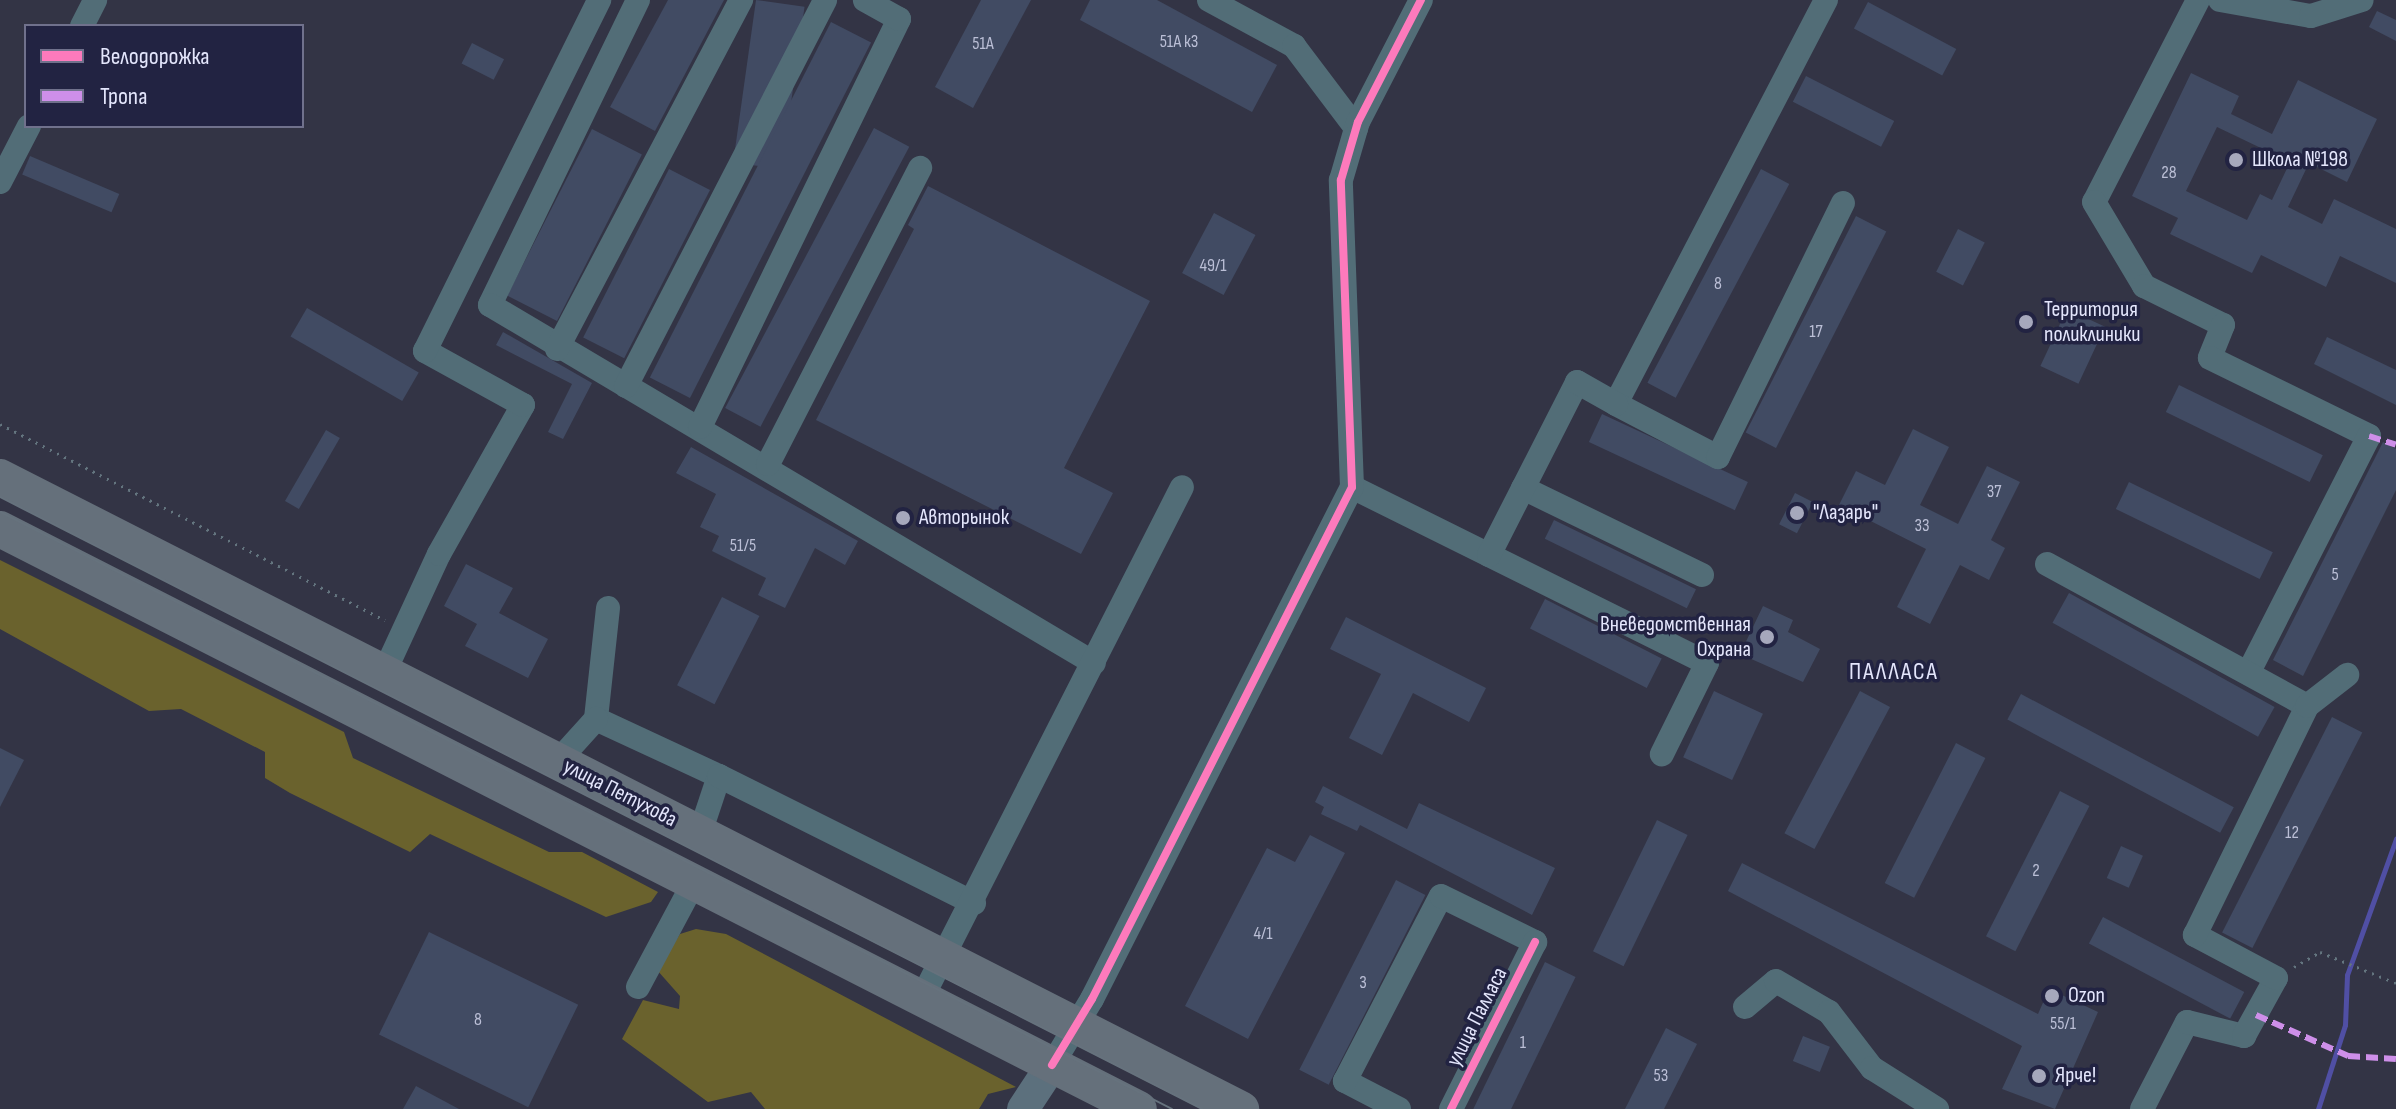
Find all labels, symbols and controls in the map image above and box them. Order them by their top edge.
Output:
legend [24,24,304,128]
house number: 51А к3 [1160,31,1198,53]
house number: 51А [972,33,994,55]
text: Велодорожка [100,42,210,71]
text: Тропа [100,82,147,111]
place label: Школа №198 [2252,147,2348,173]
marker: Школа №198 [2227,151,2245,169]
house number: 28 [2161,162,2177,184]
house number: 49/1 [1199,255,1227,277]
house number: 8 [1714,273,1722,295]
place label: Территория поликлиники [2044,296,2141,348]
marker: Территория поликлиники [2015,311,2037,333]
house number: 17 [1809,321,1823,343]
house number: 37 [1987,481,2001,503]
place label: "Лазарь" [1813,500,1878,526]
marker: "Лазарь" [1788,504,1806,522]
place label: Авторынок [919,505,1009,531]
marker: Авторынок [894,509,912,527]
house number: 33 [1914,515,1930,537]
house number: 51/5 [730,535,756,557]
house number: 5 [2331,564,2339,586]
place label: Вневедомственная Охрана [1600,611,1751,662]
marker: Вневедомственная Охрана [1758,628,1776,646]
district label: ПАЛЛАСА [1849,658,1939,686]
street label: улица Петухова [559,753,681,833]
house number: 12 [2285,822,2299,844]
house number: 2 [2032,860,2040,882]
house number: 4/1 [1253,923,1273,945]
street label: улица Палласа [1441,963,1513,1071]
house number: 3 [1359,972,1367,994]
place label: Ozon [2068,983,2105,1009]
marker: Ozon [2043,987,2061,1005]
house number: 8 [474,1009,482,1031]
house number: 55/1 [2050,1013,2076,1035]
house number: 1 [1520,1032,1526,1054]
place label: Ярче! [2055,1063,2096,1089]
house number: 53 [1654,1065,1668,1087]
marker: Ярче! [2030,1067,2048,1085]

